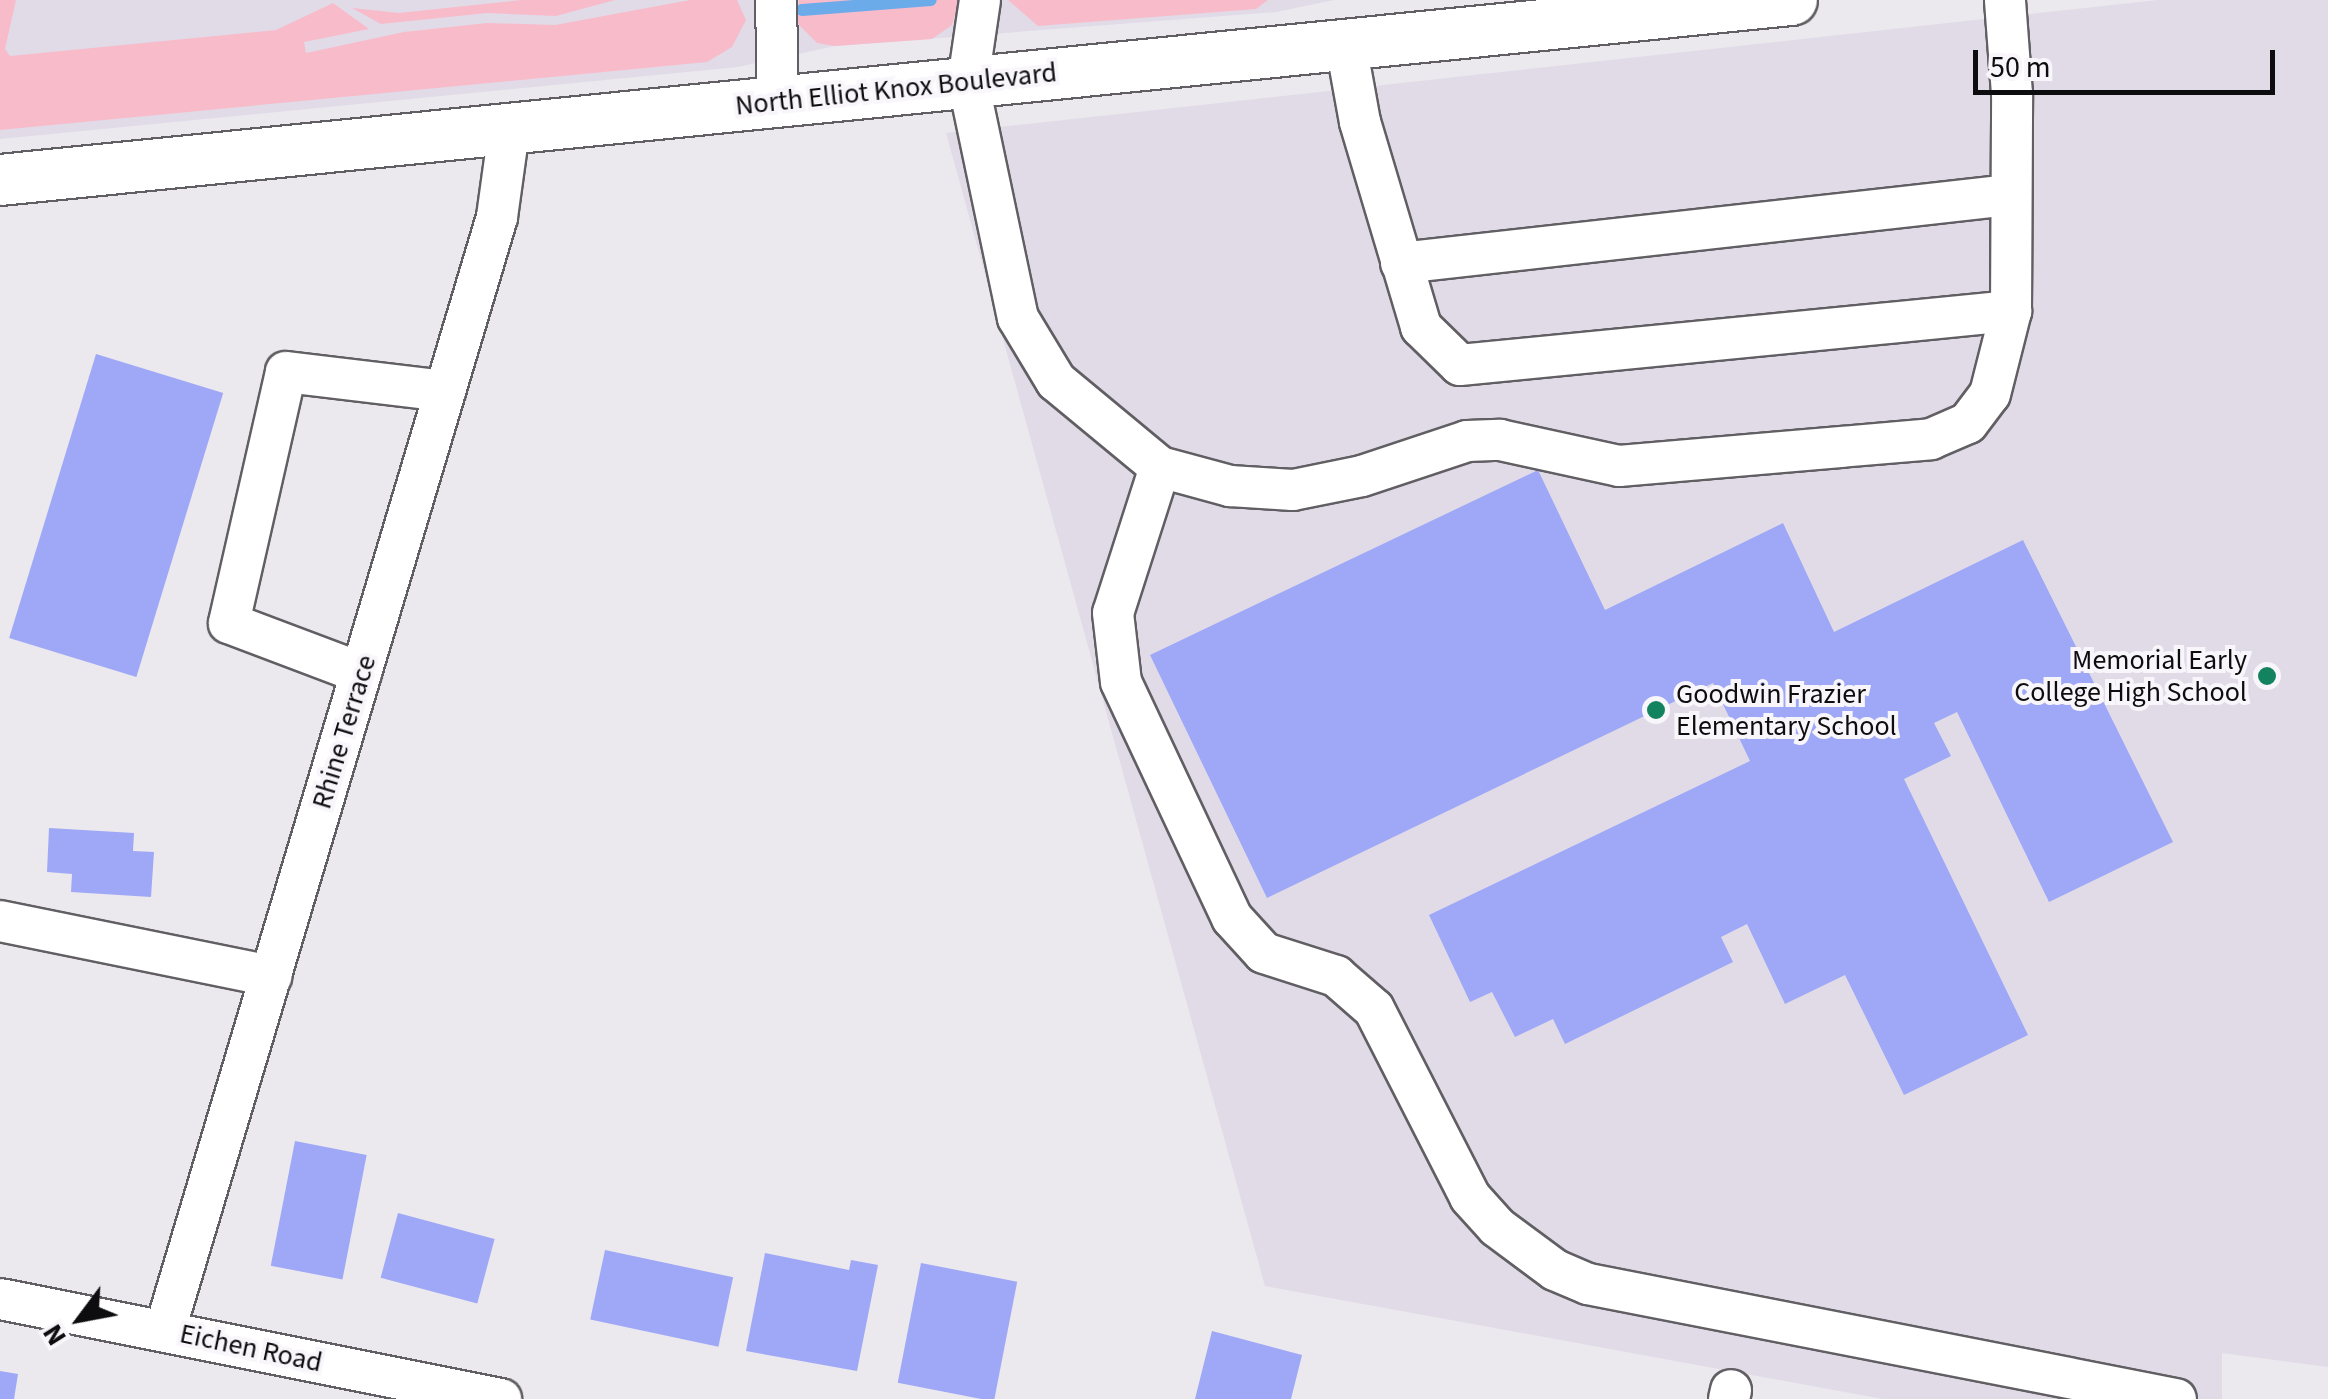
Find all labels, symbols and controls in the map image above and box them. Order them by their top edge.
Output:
scale bar [1978,30,2280,92]
text: 50 m [1990,46,2051,89]
street label: North Elliot Knox Boulevard [734,55,1058,123]
place label: Memorial Early College High School [2014,643,2247,709]
street label: Rhine Terrace [305,651,383,813]
marker: Memorial Early College High School [2256,665,2278,687]
place label: Goodwin Frazier Elementary School [1676,677,1897,743]
marker: Goodwin Frazier Elementary School [1645,699,1667,721]
north arrow [30,1269,130,1369]
text: N [33,1316,76,1353]
street label: Eichen Road [177,1317,325,1379]

